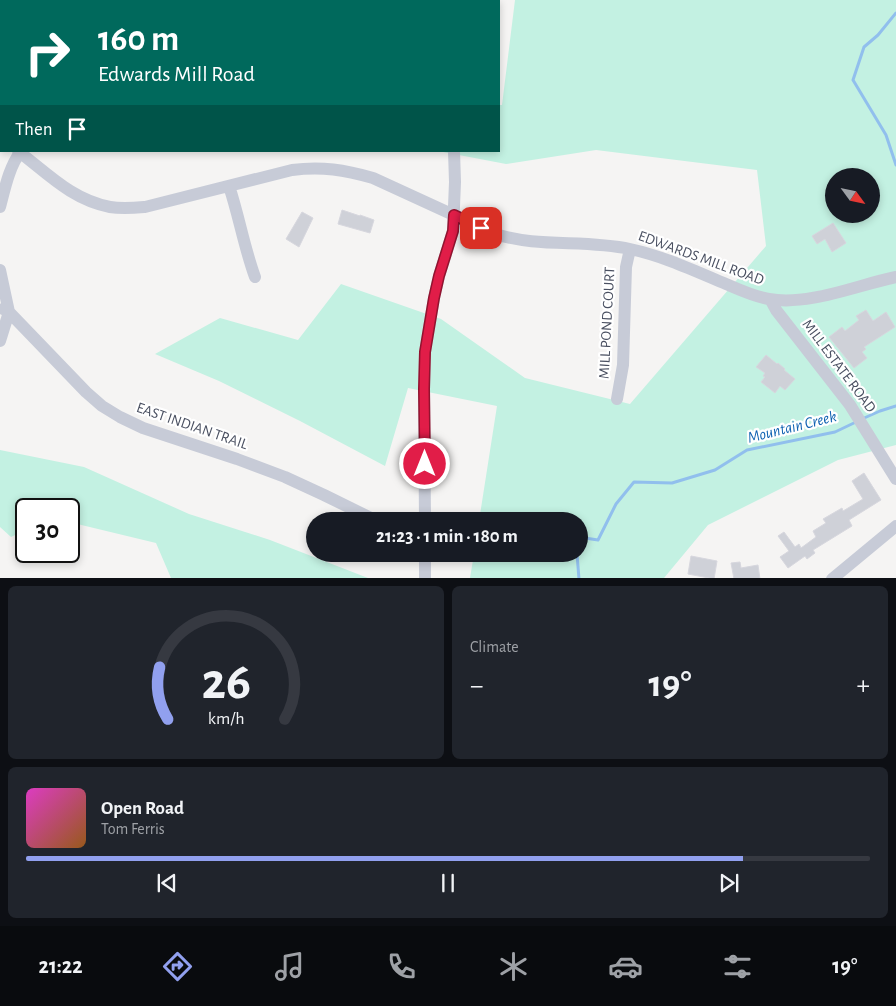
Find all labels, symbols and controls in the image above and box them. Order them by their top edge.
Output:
icon: right [15,20,80,85]
text: 160 m [98,22,179,57]
text: Edwards Mill Road [98,63,255,85]
icon: arrive [63,115,91,143]
text: Then [15,120,53,139]
north arrow [825,168,880,222]
map controls [825,168,880,223]
pin [460,207,502,249]
icon: arrive [467,214,495,242]
street label: EDWARDS MILL ROAD [636,228,766,288]
street label: MILL POND COURT [597,266,617,380]
street label: MILL ESTATE ROAD [799,317,879,416]
street label: EAST INDIAN TRAIL [134,400,250,452]
water label: Mountain Creek [746,408,838,446]
position arrow [398,437,450,489]
speed limit sign: 30 [15,498,80,563]
text: 21:23 · 1 min · 180 m [376,527,518,546]
text: Climate [470,639,519,655]
text: 26 [201,656,251,708]
text: 19° [648,666,692,704]
text: − [470,672,483,700]
text: + [857,672,870,700]
text: km/h [208,710,244,728]
text: Open Road [101,799,184,818]
text: Tom Ferris [101,821,165,837]
icon: previous [153,869,181,897]
icon: pause [434,869,462,897]
icon: next [715,869,743,897]
icon: directions [160,949,195,984]
icon: music [272,949,307,984]
icon: phone [384,949,419,984]
icon: climate [496,949,531,984]
icon: car [608,949,643,984]
icon: filters [720,949,755,984]
text: 21:22 [39,955,83,977]
text: 19° [832,955,857,977]

